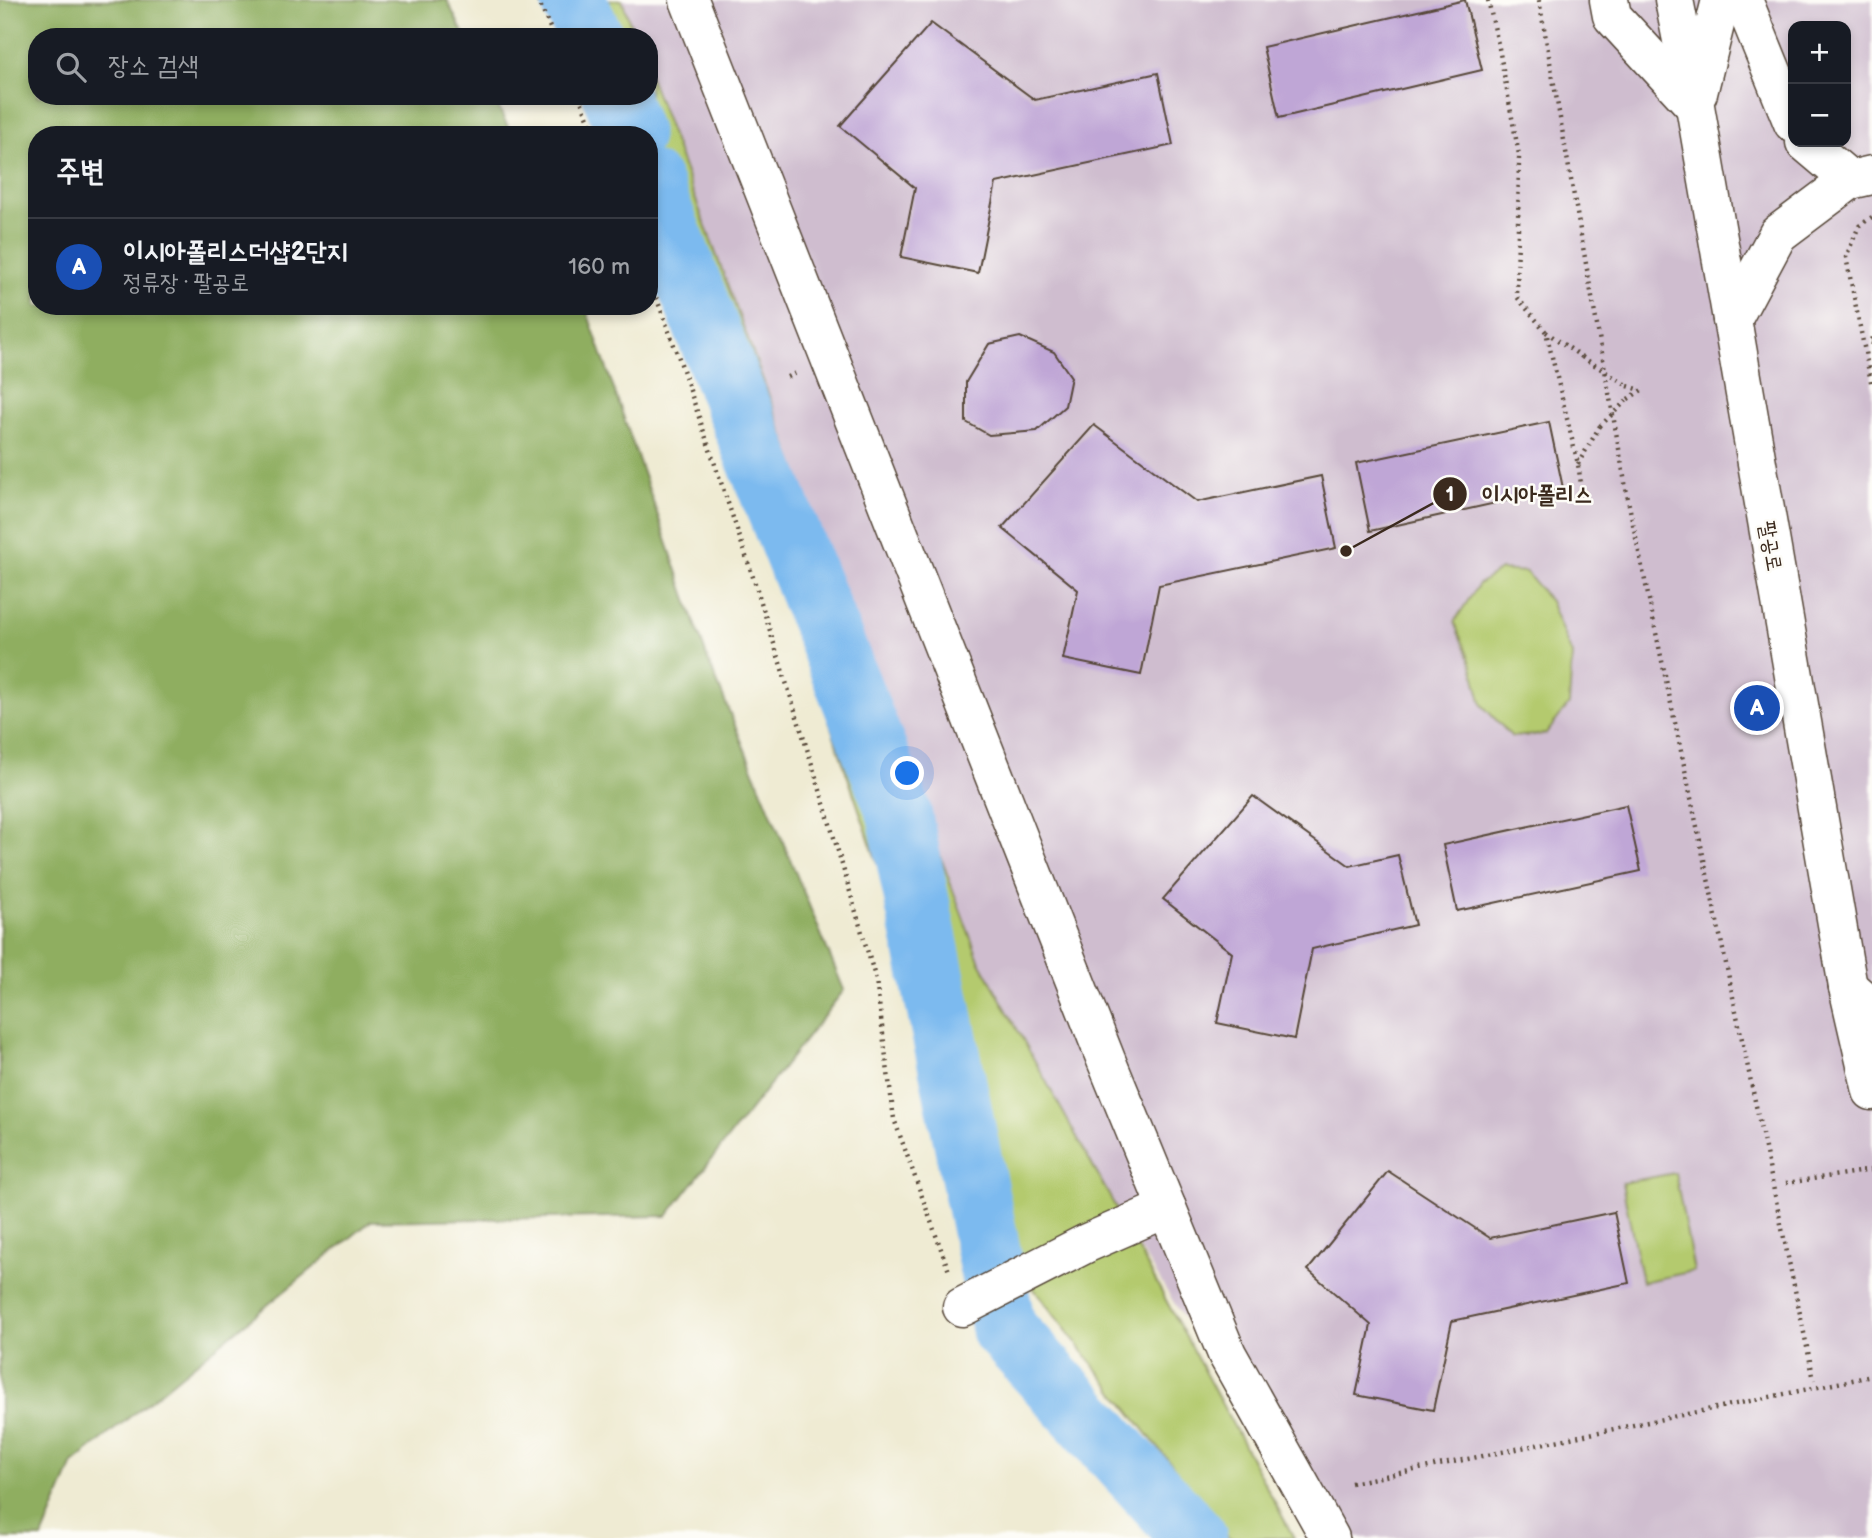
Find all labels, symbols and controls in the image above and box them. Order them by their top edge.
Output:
map controls [1788,21,1851,147]
button: + [1788,21,1851,84]
search box [28,28,658,105]
icon: search [52,48,90,86]
text: 장소 검색 [108,51,199,82]
button: − [1788,84,1851,147]
text: 주변 [56,154,104,190]
text: 이시아폴리스더샵2단지 [123,237,348,268]
text: A [72,253,86,281]
text: 160 m [568,253,630,281]
text: 정류장 · 팔공로 [123,269,249,297]
callout: 이시아폴리스 [1433,472,1607,516]
text: 이시아폴리스 [1481,481,1593,509]
text: 1 [1446,482,1454,507]
street label: 팔공로 [1754,519,1787,573]
pin: A [1734,682,1780,734]
your location [890,756,924,790]

